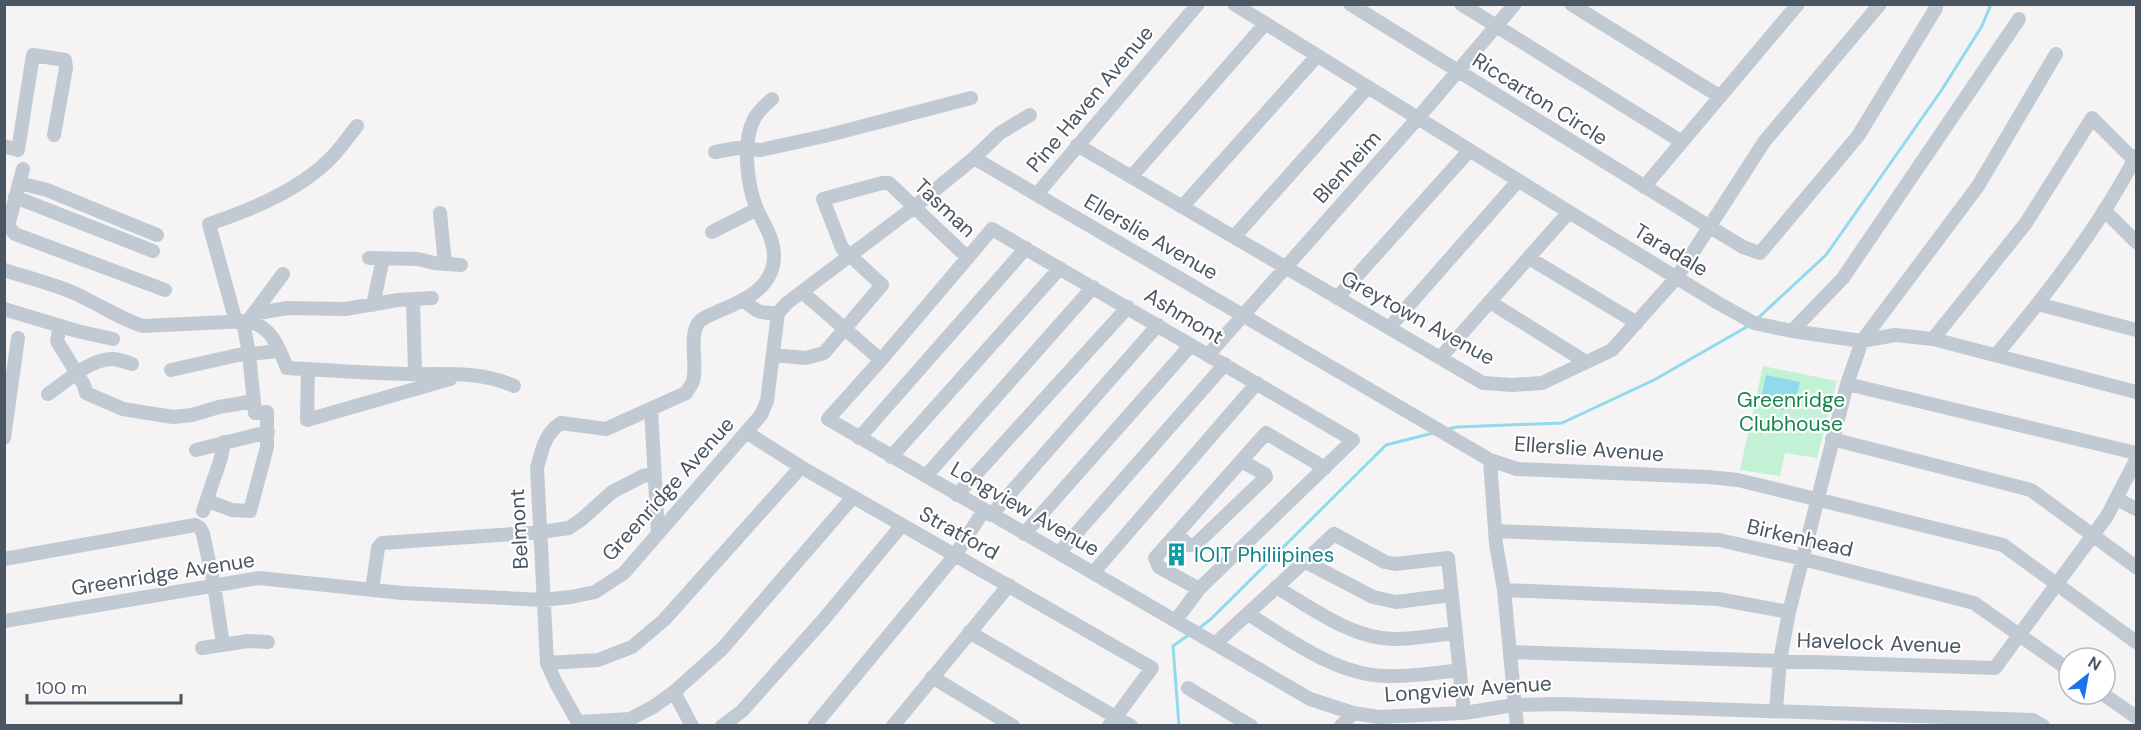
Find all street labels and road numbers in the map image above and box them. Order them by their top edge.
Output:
street label: Pine Haven Avenue [1020,20,1160,178]
street label: Riccarton Circle [1467,46,1613,152]
street label: Blenheim [1307,125,1387,209]
street label: Tasman [908,172,982,244]
street label: Ellerslie Avenue [1079,187,1223,287]
street label: Taradale [1629,217,1713,283]
street label: Greytown Avenue [1336,264,1500,372]
street label: Ashmont [1139,281,1229,351]
street label: Greenridge Avenue [596,411,740,567]
street label: Ellerslie Avenue [1513,430,1665,468]
street label: Longview Avenue [945,455,1105,563]
street label: Belmont [503,488,535,570]
street label: Stratford [914,500,1004,566]
street label: Birkenhead [1744,512,1856,564]
street label: Greenridge Avenue [69,546,257,602]
street label: Havelock Avenue [1796,626,1962,660]
street label: Longview Avenue [1383,669,1553,709]

